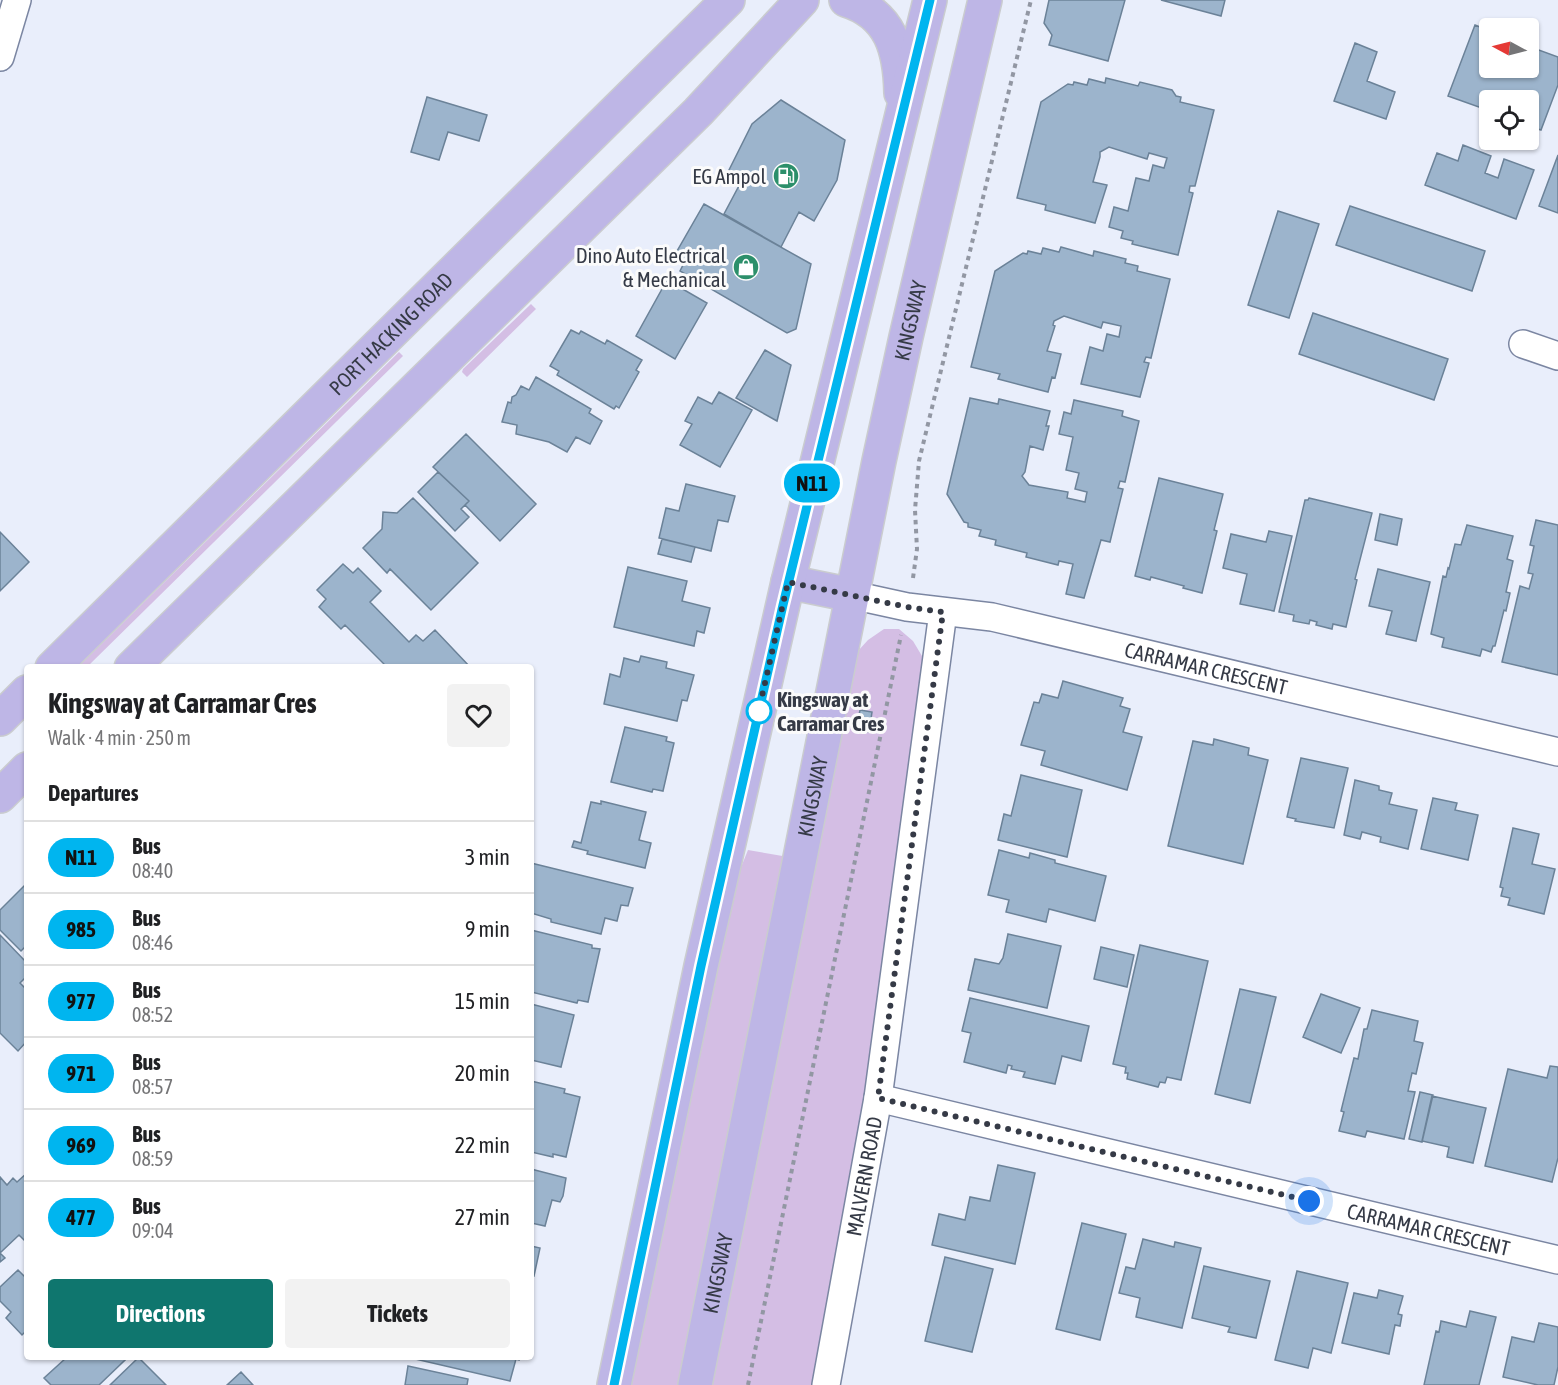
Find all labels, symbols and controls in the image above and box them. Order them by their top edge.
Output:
north arrow [1479,18,1539,78]
map controls [1479,18,1539,150]
button: locate [1479,90,1539,150]
fuel station icon: EG Ampol [771,161,801,191]
place label: EG Ampol [692,164,766,188]
place label: Dino Auto Electrical & Mechanical [576,243,726,291]
shop icon: Dino Auto Electrical & Mechanical [731,252,761,282]
street label: PORT HACKING ROAD [324,267,457,400]
street label: KINGSWAY [889,277,931,363]
line badge: N11 [778,464,846,502]
text: N11 [796,471,828,495]
street label: CARRAMAR CRESCENT [1122,637,1290,699]
button: heart [447,684,510,747]
text: Kingsway at Carramar Cres [48,687,317,719]
place label: Kingsway at Carramar Cres [777,687,885,735]
marker: Kingsway at Carramar Cres [746,698,772,724]
text: Walk · 4 min · 250 m [48,726,191,749]
street label: KINGSWAY [792,754,832,839]
text: Departures [48,780,138,806]
text: Bus [132,833,161,859]
text: 3 min [465,844,510,870]
text: N11 [65,845,97,869]
text: 08:40 [132,859,173,882]
text: Bus [132,905,161,931]
text: 9 min [465,916,510,942]
text: 985 [66,917,96,941]
text: 08:46 [132,931,173,954]
text: Bus [132,977,161,1003]
text: 15 min [455,988,510,1014]
text: 977 [66,989,96,1013]
text: 08:52 [132,1003,173,1026]
text: Bus [132,1049,161,1075]
text: 20 min [455,1060,510,1086]
text: 971 [66,1061,96,1085]
text: 08:57 [132,1075,173,1098]
street label: MALVERN ROAD [841,1115,886,1238]
text: Bus [132,1121,161,1147]
text: 22 min [455,1132,510,1158]
text: 969 [66,1133,96,1157]
text: 08:59 [132,1147,173,1170]
your location [1294,1186,1324,1216]
text: Bus [132,1193,161,1219]
street label: CARRAMAR CRESCENT [1345,1198,1512,1260]
text: 27 min [455,1204,510,1230]
text: 477 [66,1205,96,1229]
text: 09:04 [132,1219,174,1242]
street label: KINGSWAY [698,1230,737,1315]
button: Directions [48,1279,273,1348]
button: Tickets [285,1279,510,1348]

